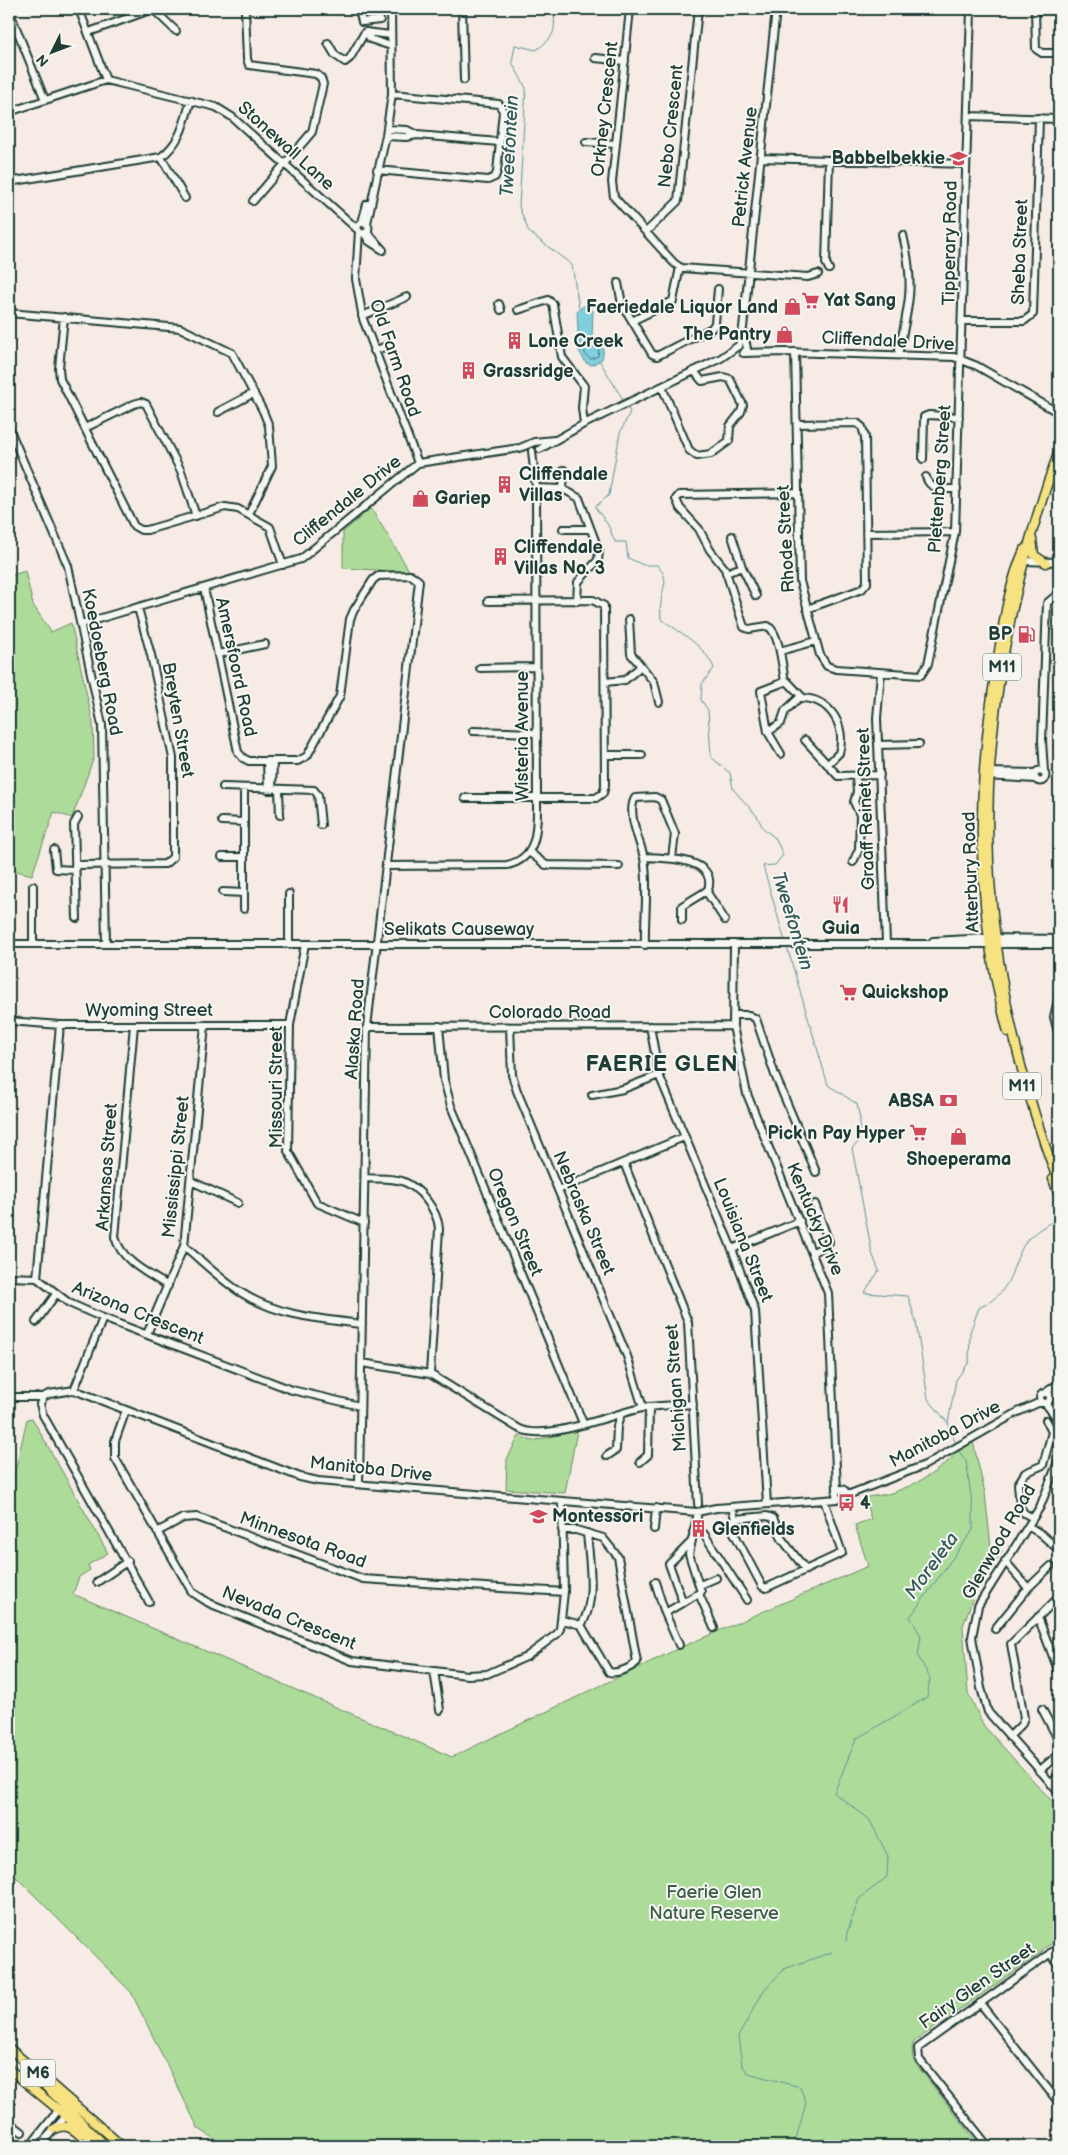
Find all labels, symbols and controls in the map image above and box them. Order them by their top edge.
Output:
north arrow [28,28,78,78]
street label: Orkney Crescent [587,40,623,178]
text: N [33,51,53,70]
street label: Nebo Crescent [654,63,688,189]
water label: Tweefontein [496,94,524,198]
street label: Stonewall Lane [233,97,339,195]
street label: Petrick Avenue [728,105,762,228]
place label: Babbelbekkie [831,148,945,169]
school or university icon: Babbelbekkie [949,148,969,168]
street label: Tipperary Road [938,180,962,306]
street label: Sheba Street [1008,198,1032,305]
supermarket icon: Yat Sang [800,290,820,310]
place label: Yat Sang [824,290,896,311]
street label: Old Farm Road [365,296,425,420]
place label: Faeriedale Liquor Land [586,297,778,318]
shop icon: Faeriedale Liquor Land [782,297,802,317]
place label: The Pantry [683,324,772,345]
shop icon: The Pantry [775,324,795,344]
street label: Cliffendale Drive [821,327,955,355]
building icon: Lone Creek [504,331,524,351]
place label: Lone Creek [528,331,624,352]
building icon: Grassridge [459,361,479,381]
place label: Grassridge [483,361,574,382]
street label: Plettenberg Street [924,404,956,554]
street label: Cliffendale Drive [289,451,406,551]
place label: Cliffendale Villas [519,464,608,506]
building icon: Cliffendale Villas [495,474,515,494]
street label: Rhode Street [773,484,799,593]
shop icon: Gariep [411,488,431,508]
place label: Gariep [435,488,491,509]
place label: Cliffendale Villas No. 3 [514,537,605,579]
building icon: Cliffendale Villas No. 3 [490,547,510,567]
street label: Koedoeberg Road [77,587,127,737]
street label: Amersfoord Road [211,595,261,739]
place label: BP [988,624,1013,645]
fuel station icon: BP [1016,624,1036,644]
road number: M11 [983,654,1021,680]
street label: Breyten Street [158,661,199,780]
street label: Wisteria Avenue [512,670,533,801]
street label: Graaff Reinet Street [853,727,879,891]
street label: Atterbury Road [958,811,984,933]
water label: Tweefontein [766,869,818,973]
restaurant icon: Guia [831,895,851,915]
place label: Guia [822,918,860,939]
street label: Selikats Causeway [384,919,535,940]
street label: Alaska Road [341,978,369,1080]
supermarket icon: Quickshop [838,982,858,1002]
place label: Quickshop [862,982,949,1003]
street label: Wyoming Street [85,1000,213,1021]
street label: Colorado Road [489,1002,611,1023]
street label: Missouri Street [266,1025,287,1148]
district label: FAERIE GLEN [585,1051,739,1078]
road number: M11 [1003,1072,1041,1100]
place label: ABSA [887,1091,935,1112]
bank icon: ABSA [938,1091,958,1111]
street label: Mississippi Street [158,1094,194,1239]
street label: Arkansas Street [92,1102,122,1232]
place label: Pick n Pay Hyper [767,1123,906,1144]
supermarket icon: Pick n Pay Hyper [909,1123,929,1143]
shop icon: Shoeperama [949,1126,969,1146]
street label: Nebraska Street [549,1148,620,1278]
place label: Shoeperama [907,1149,1011,1170]
street label: Kentucky Drive [782,1159,848,1279]
street label: Oregon Street [483,1165,547,1280]
street label: Louisiana Street [709,1175,778,1305]
street label: Arizona Crescent [69,1277,207,1349]
street label: Michigan Street [661,1323,691,1453]
street label: Manitoba Drive [886,1396,1004,1472]
street label: Manitoba Drive [309,1452,433,1486]
street label: Glenwood Road [958,1481,1040,1603]
bus stop icon: 4 [836,1493,856,1513]
place label: 4 [860,1493,871,1514]
school or university icon: Montessori [528,1506,548,1526]
place label: Montessori [552,1506,643,1527]
street label: Minnesota Road [237,1507,369,1573]
building icon: Glenfields [688,1519,708,1539]
place label: Glenfields [712,1519,795,1540]
water label: Moreleta [900,1528,964,1604]
street label: Nevada Crescent [219,1582,359,1655]
park label: Faerie Glen Nature Reserve [649,1882,779,1924]
street label: Fairy Glen Street [915,1938,1039,2034]
road number: M6 [20,2060,56,2086]

